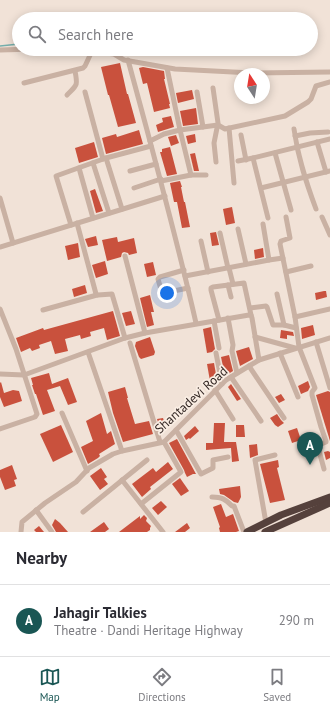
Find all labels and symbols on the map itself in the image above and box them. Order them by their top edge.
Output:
north arrow [234,68,270,104]
your location [157,283,177,303]
street label: Shantadevi Road [151,363,231,437]
pin: A [297,432,323,465]

